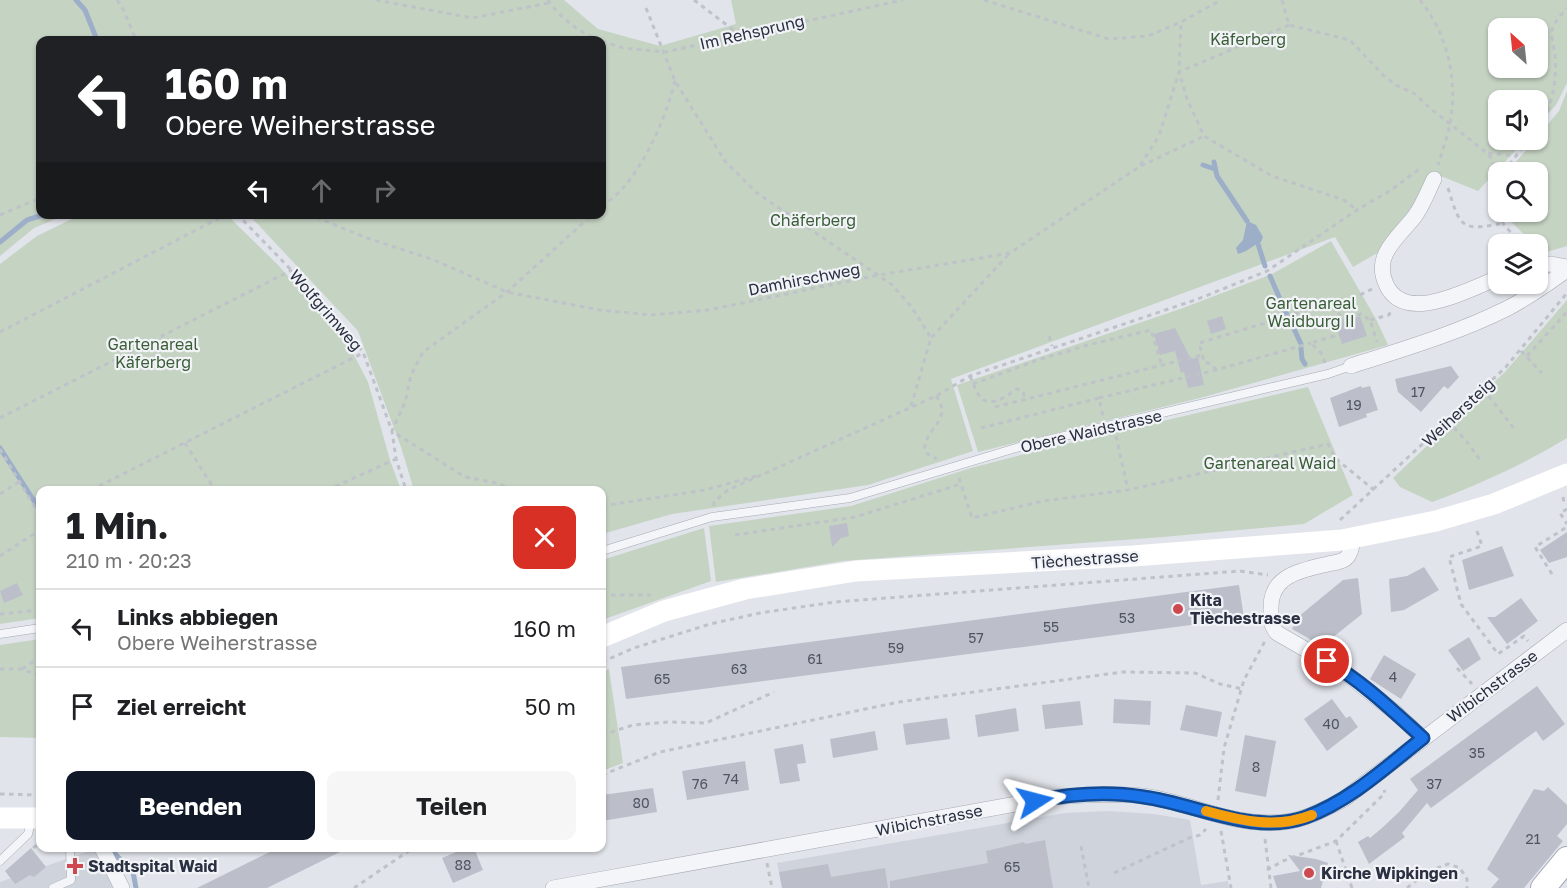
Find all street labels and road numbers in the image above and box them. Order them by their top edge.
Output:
street label: Im Rehsprung [698,10,806,54]
street label: Damhirschweg [746,258,862,300]
street label: Wolfgrimweg [285,265,367,355]
street label: Weihersteig [1418,373,1498,451]
street label: Obere Waidstrasse [1018,405,1164,457]
street label: Tièchestrasse [1031,545,1139,573]
street label: Wibichstrasse [1443,645,1541,727]
street label: Wibichstrasse [874,800,984,840]

